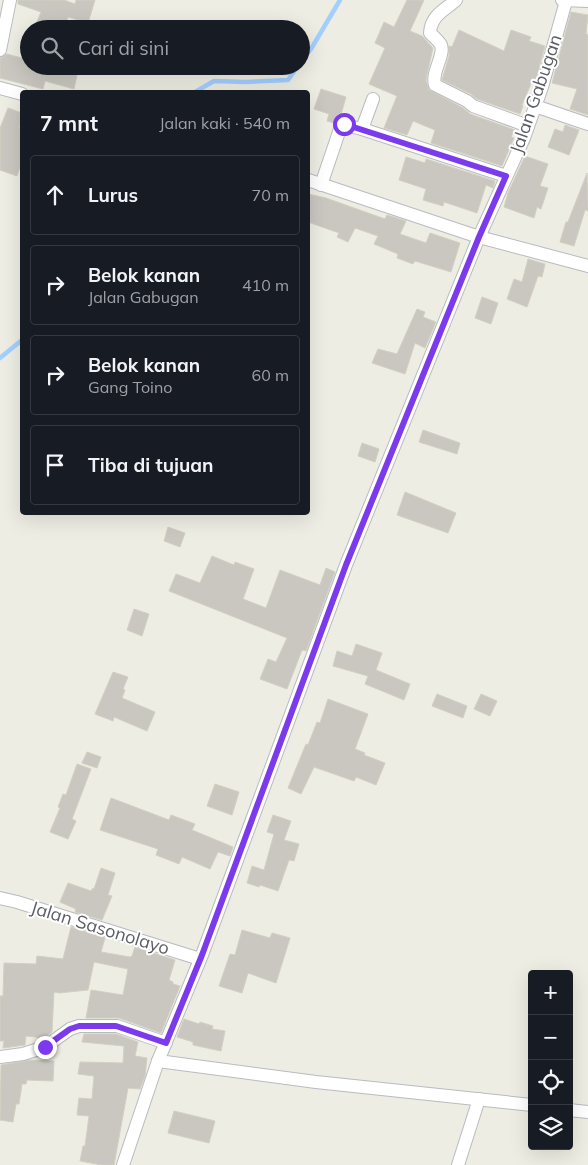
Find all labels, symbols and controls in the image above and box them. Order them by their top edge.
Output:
search box [20,20,310,75]
street label: Jalan Gabugan [504,31,567,156]
icon: search [38,34,66,62]
text: Cari di sini [78,36,169,60]
text: 7 mnt [40,110,98,136]
text: Jalan kaki · 540 m [159,113,290,133]
route start [333,113,356,136]
icon: ahead [41,181,69,209]
text: Lurus [88,183,138,207]
text: 70 m [252,185,289,205]
text: Belok kanan [88,263,200,287]
icon: right [41,271,69,299]
text: 410 m [242,275,289,295]
text: Jalan Gabugan [88,287,199,307]
text: Belok kanan [88,353,200,377]
icon: right [41,361,69,389]
text: 60 m [252,365,289,385]
text: Gang Toino [88,377,172,397]
icon: arrive [41,451,69,479]
text: Tiba di tujuan [88,453,213,477]
street label: Jalan Sasonolayo [28,896,172,960]
map controls [528,970,573,1150]
button: + [528,970,573,1015]
button: − [528,1015,573,1060]
route end [34,1036,57,1059]
button: locate [528,1060,573,1105]
button: layers [528,1105,573,1150]

